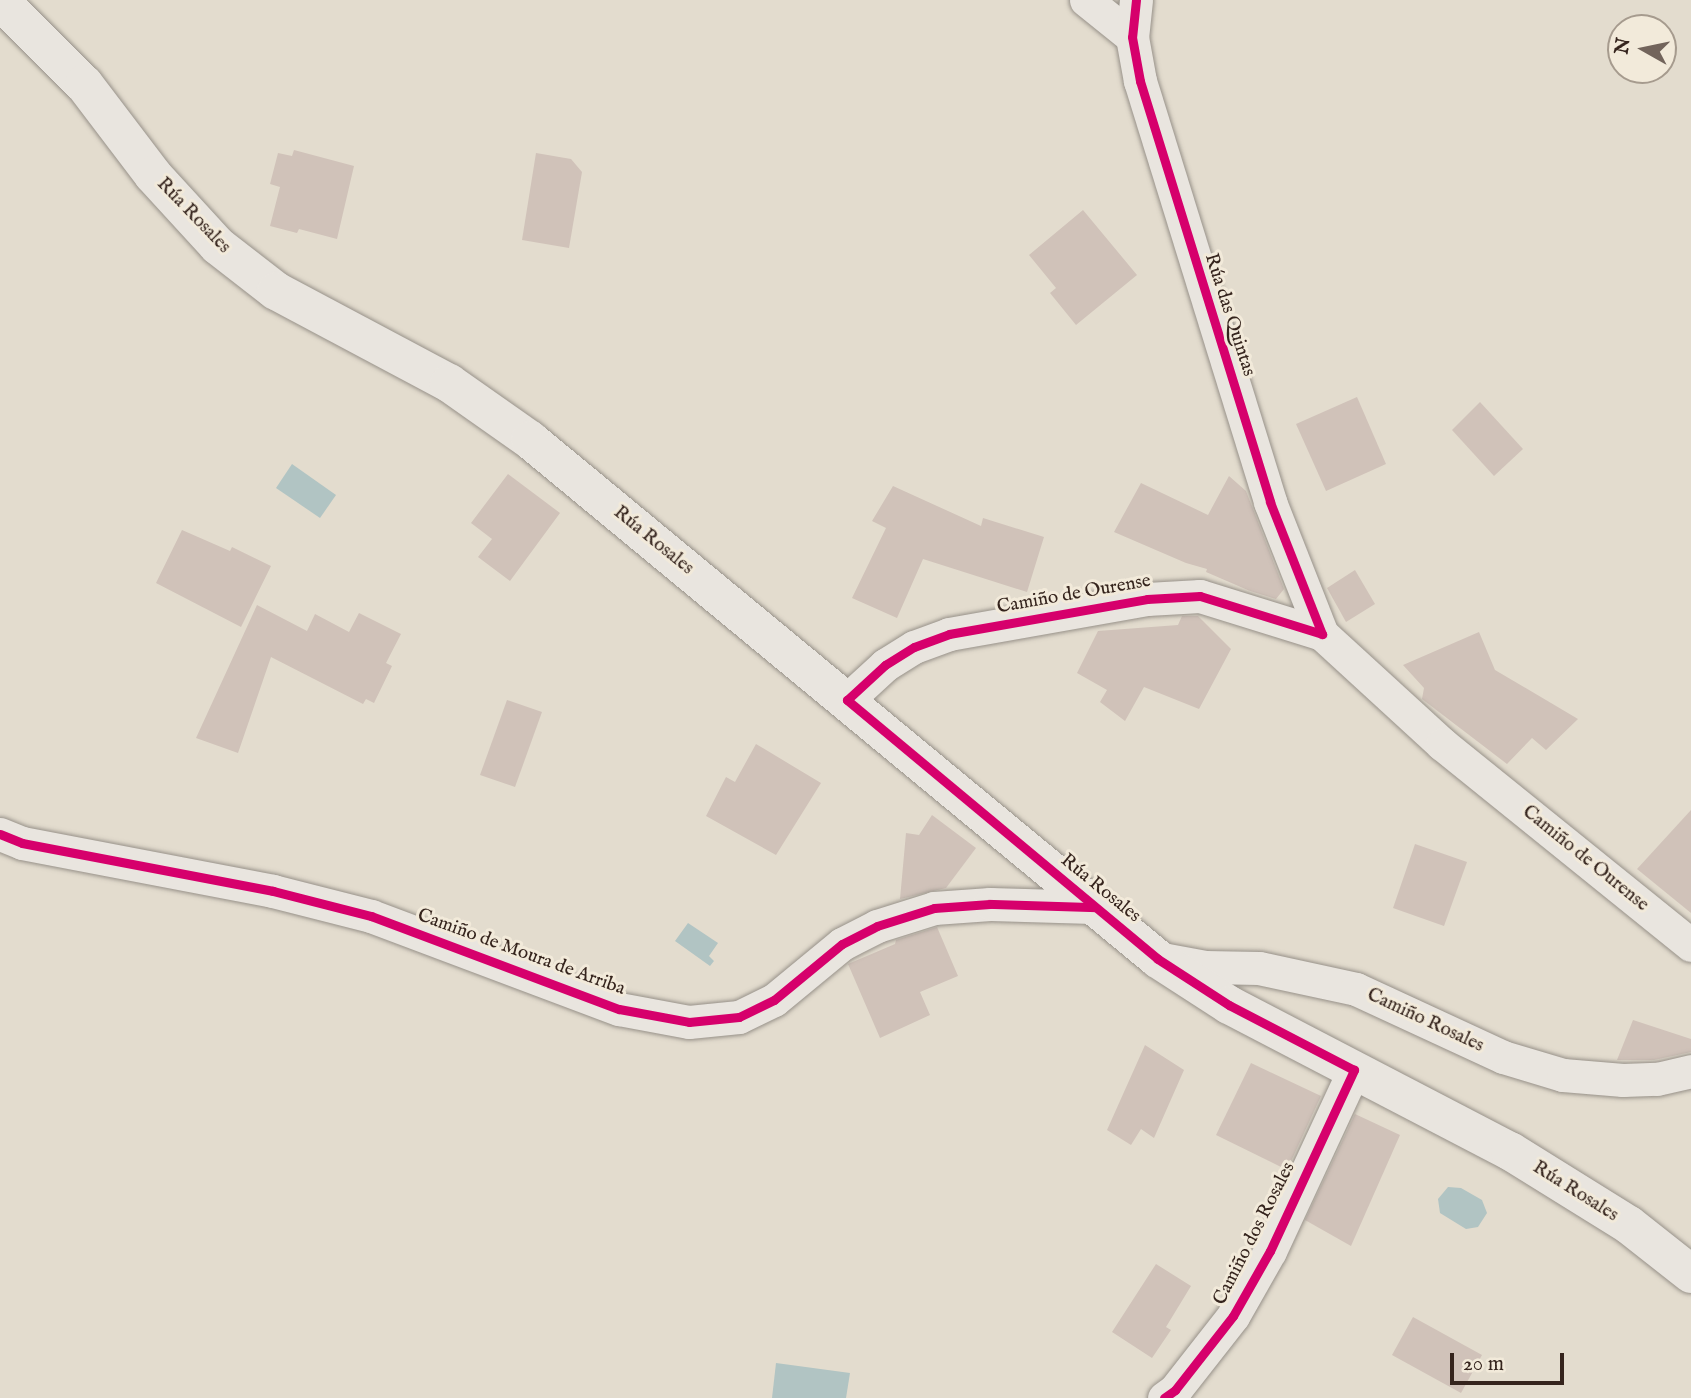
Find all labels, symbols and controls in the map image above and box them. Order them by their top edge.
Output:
north arrow [1607,14,1677,84]
text: N [1610,36,1636,56]
street label: Rúa Rosales [151,173,235,259]
street label: Rúa das Quintas [1198,251,1260,379]
street label: Rúa Rosales [608,502,698,580]
street label: Camiño de Ourense [995,570,1153,620]
street label: Camiño de Ourense [1517,801,1653,917]
street label: Rúa Rosales [1055,850,1145,928]
street label: Camiño de Moura de Arriba [414,905,628,1001]
street label: Camiño Rosales [1363,984,1487,1058]
street label: Rúa Rosales [1528,1157,1622,1227]
street label: Camiño dos Rosales [1209,1159,1301,1309]
scale bar [1453,1338,1567,1382]
text: 20 m [1463,1351,1504,1378]

